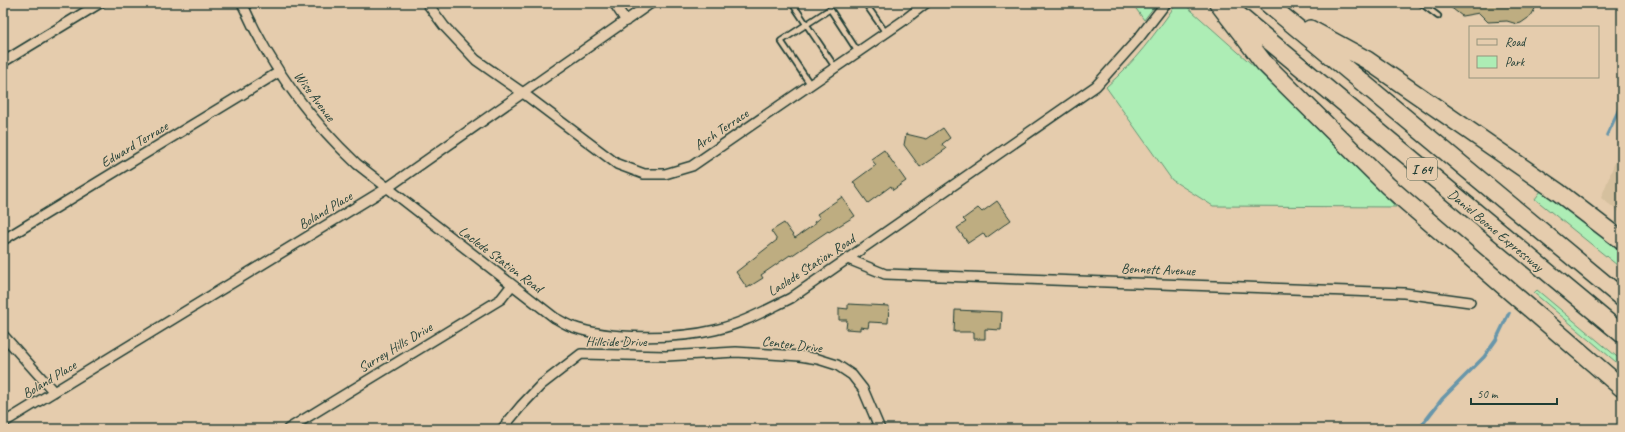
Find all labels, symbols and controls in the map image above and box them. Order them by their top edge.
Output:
legend [1469,26,1599,78]
text: Road [1505,34,1527,50]
text: Park [1505,54,1526,70]
street label: Wise Avenue [290,68,340,126]
street label: Arch Terrace [691,104,753,154]
street label: Edward Terrace [97,117,172,171]
road number: I 64 [1407,158,1437,180]
street label: Daniel Boone Expressway [1445,186,1548,276]
street label: Boland Place [295,187,356,233]
street label: Laclede Station Road [455,222,548,298]
street label: Laclede Station Road [764,230,860,300]
street label: Bennett Avenue [1121,260,1197,279]
street label: Surrey Hills Drive [355,318,436,376]
street label: Center Drive [761,332,824,357]
street label: Hillside Drive [585,333,648,350]
street label: Boland Place [19,356,80,402]
scale bar [1471,380,1557,406]
text: 50 m [1477,386,1499,402]

